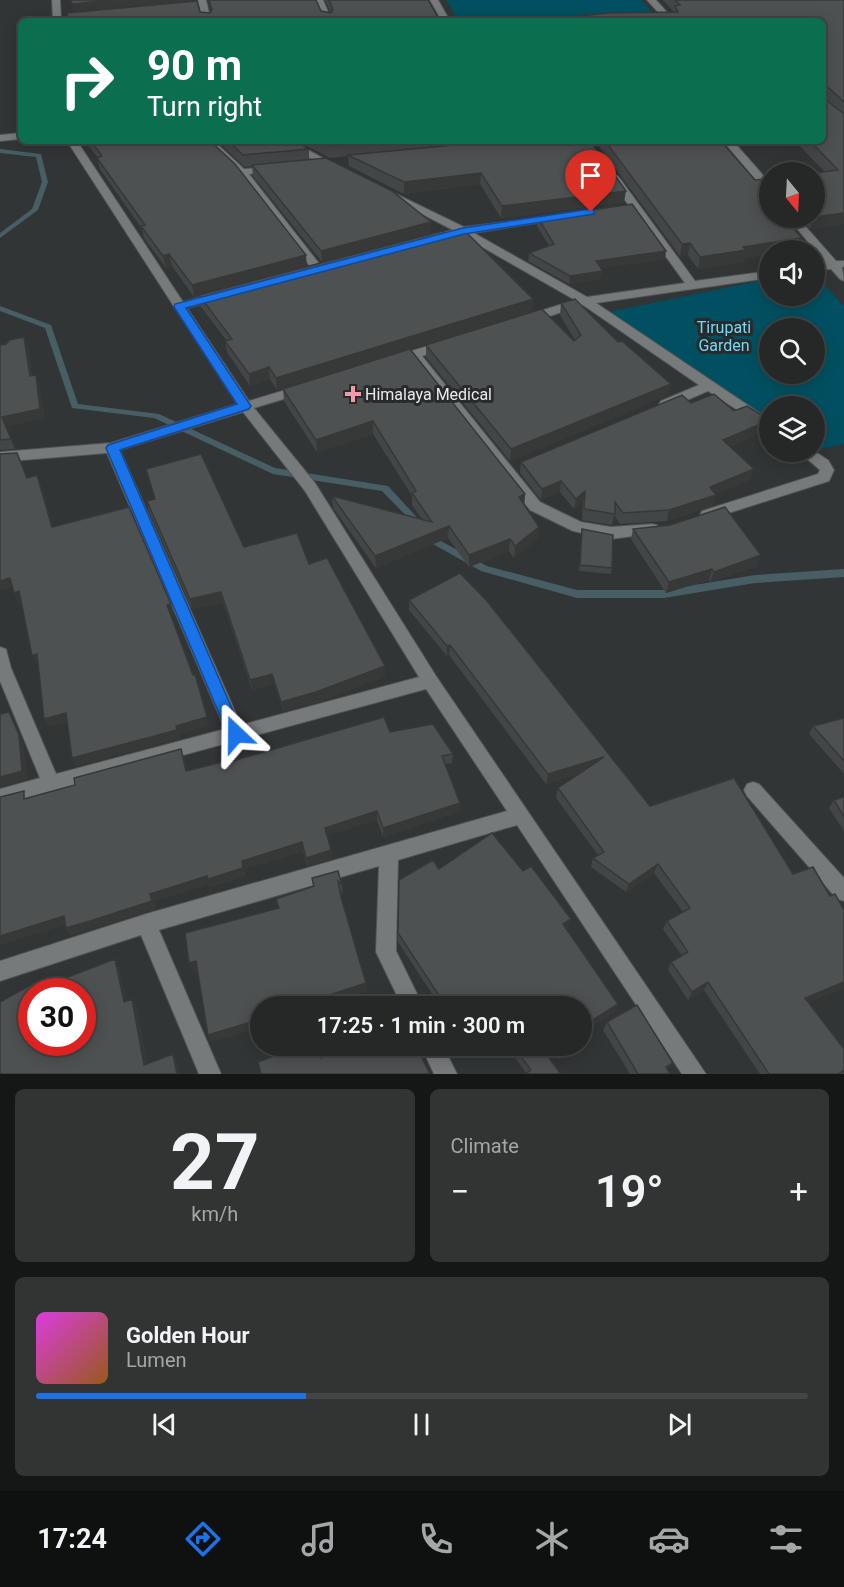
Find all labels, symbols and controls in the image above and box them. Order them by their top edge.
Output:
text: 90 m [147,41,242,90]
icon: right [48,42,126,120]
text: Turn right [147,91,262,123]
pin [565,150,616,212]
icon: arrive [574,159,607,192]
north arrow [759,162,825,228]
map controls [759,162,825,462]
button: sound [759,240,825,306]
park label: Tirupati Garden [697,318,751,355]
button: search [759,318,825,384]
place label: Himalaya Medical [365,385,492,404]
marker: Himalaya Medical [346,387,360,401]
button: layers [759,396,825,462]
position arrow [204,702,268,766]
speed limit sign: 30 [18,978,96,1056]
text: 17:25 · 1 min · 300 m [317,1013,525,1038]
text: 27 [170,1117,260,1208]
text: Climate [451,1134,519,1158]
text: 19° [595,1165,664,1218]
text: − [451,1172,469,1211]
text: + [789,1172,808,1211]
text: km/h [191,1202,238,1226]
text: Golden Hour [126,1323,250,1348]
text: Lumen [126,1348,187,1372]
icon: previous [148,1408,181,1441]
icon: pause [405,1408,438,1441]
icon: next [663,1408,696,1441]
icon: directions [182,1518,224,1560]
icon: music [298,1518,340,1560]
icon: phone [415,1518,457,1560]
icon: climate [531,1518,573,1560]
icon: car [648,1518,690,1560]
icon: filters [765,1518,807,1560]
text: 17:24 [37,1523,107,1555]

